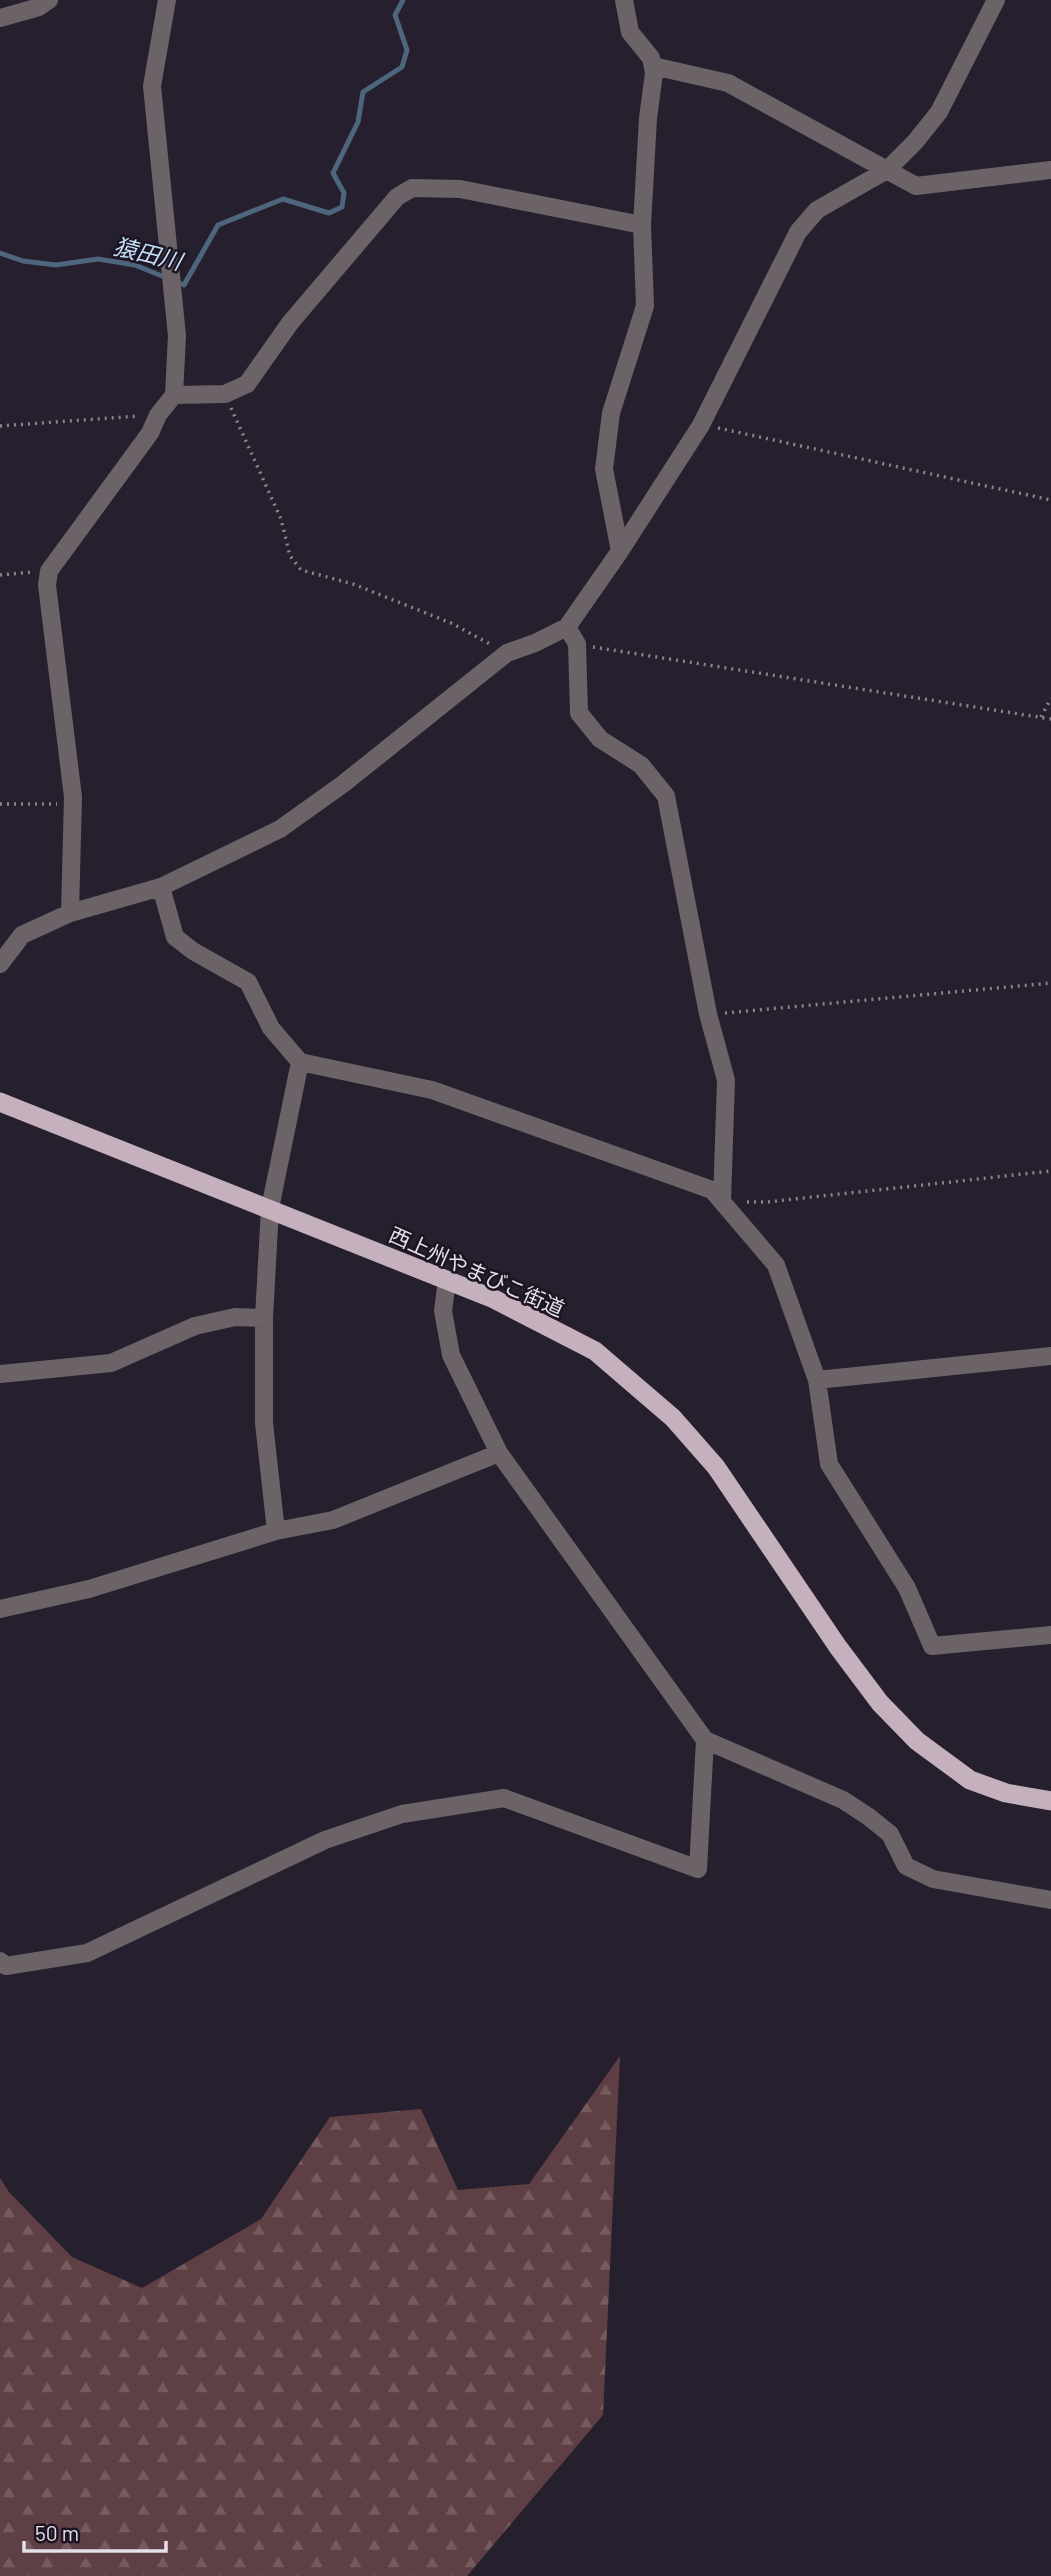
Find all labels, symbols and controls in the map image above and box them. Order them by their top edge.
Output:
water label: 猿田川 [111,231,188,276]
street label: 西上州やまびこ街道 [386,1221,568,1321]
scale bar [24,2510,166,2554]
text: 50 m [35,2520,79,2545]

